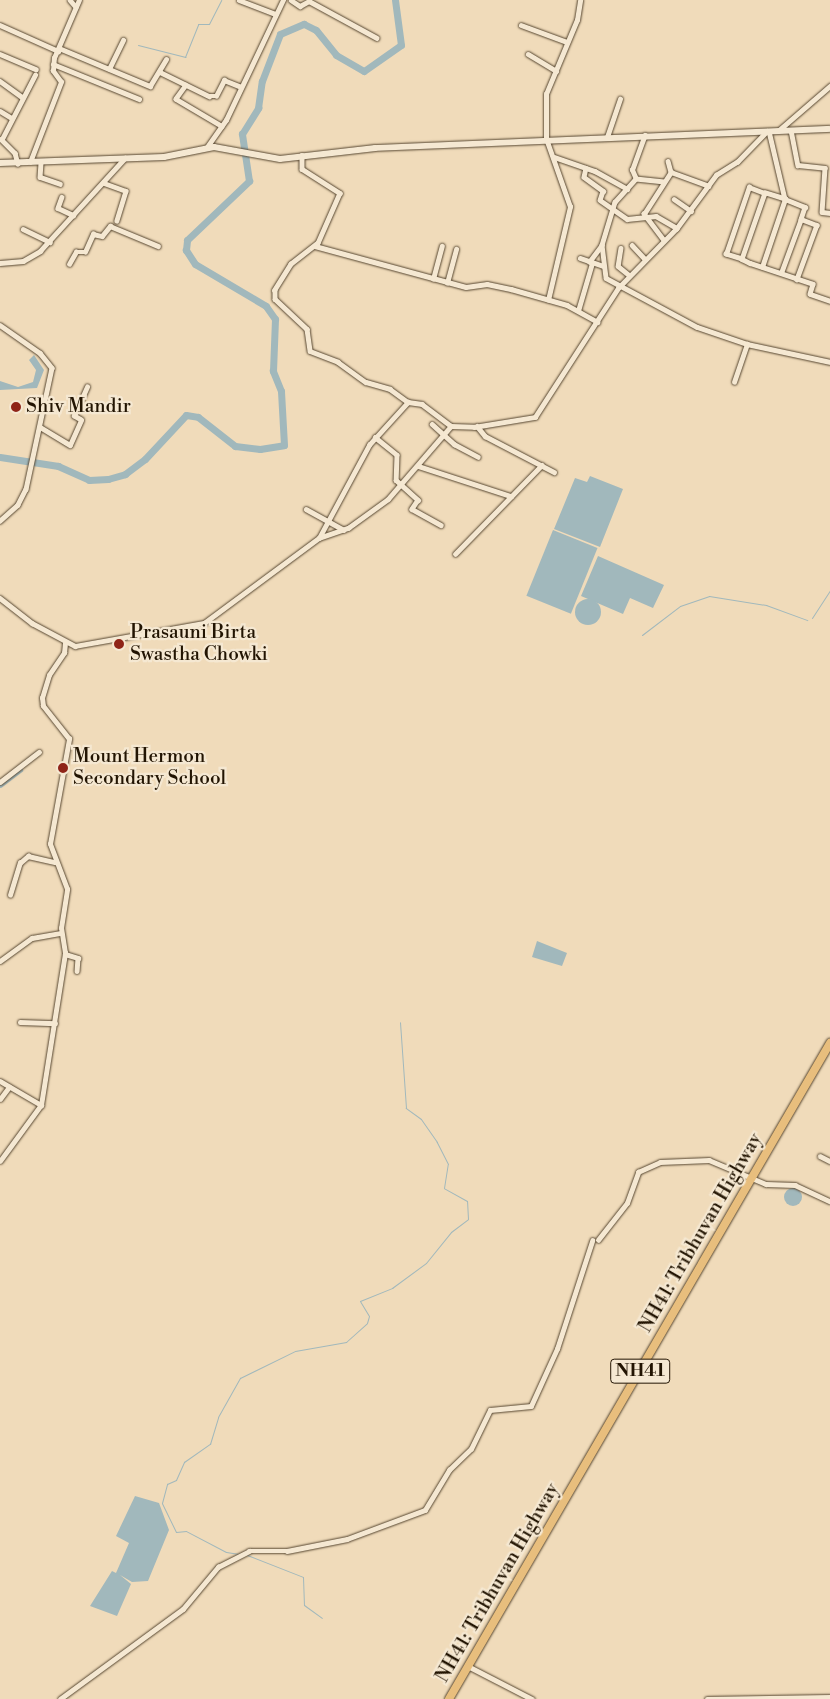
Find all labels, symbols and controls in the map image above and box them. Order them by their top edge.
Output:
place label: Shiv Mandir [26,396,131,418]
marker: Shiv Mandir [10,401,22,413]
place label: Prasauni Birta Swastha Chowki [130,622,268,666]
marker: Prasauni Birta Swastha Chowki [112,637,126,651]
place label: Mount Hermon Secondary School [73,746,226,790]
marker: Mount Hermon Secondary School [57,762,69,774]
street label: NH41: Tribhuvan Highway [635,1129,767,1337]
road number: NH41 [610,1355,670,1386]
street label: NH41: Tribhuvan Highway [432,1479,564,1687]

